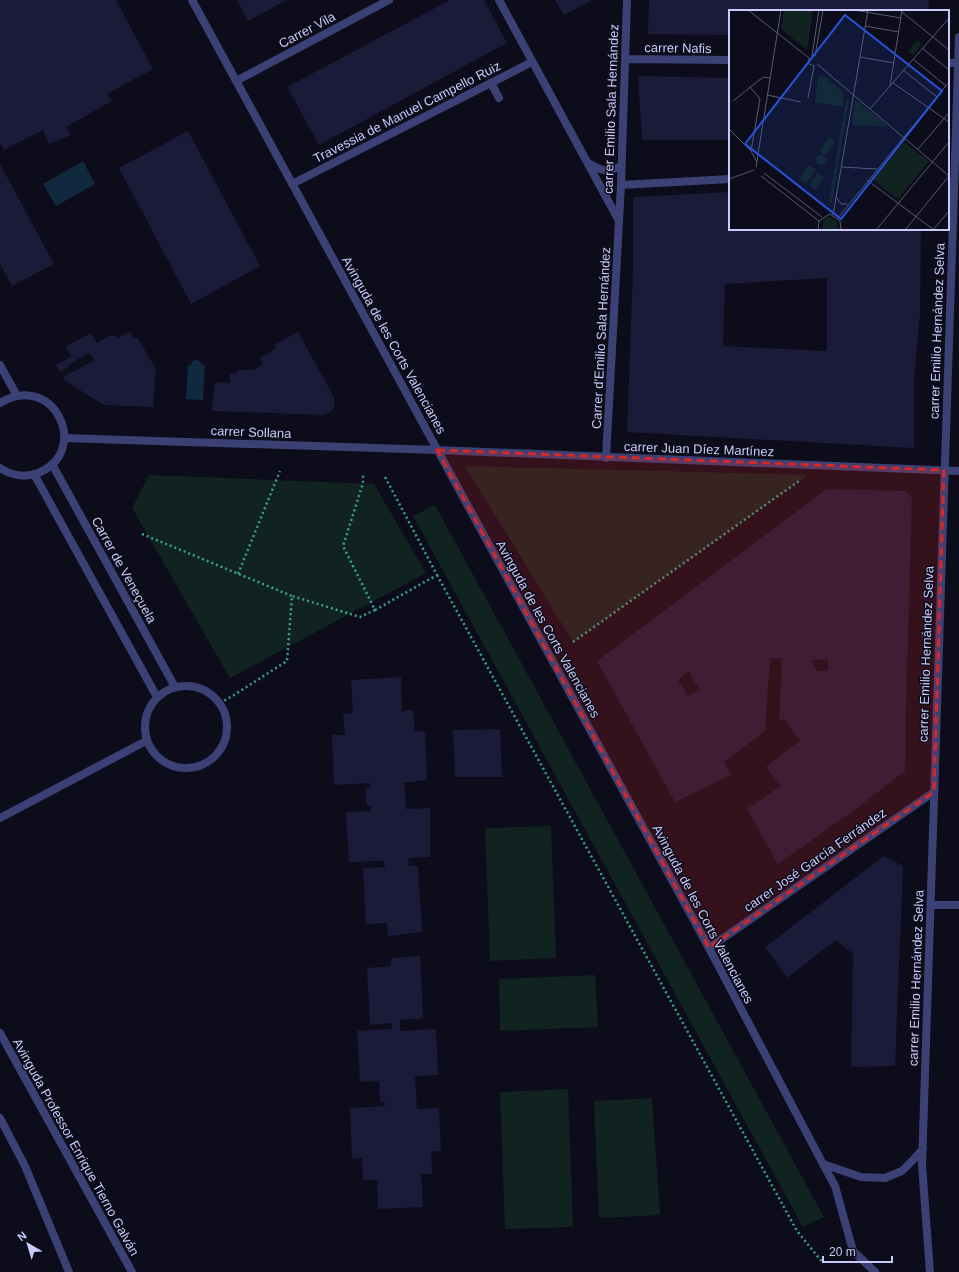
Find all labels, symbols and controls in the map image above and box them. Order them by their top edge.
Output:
street label: Carrer Vila [276,8,339,51]
inset map [729,10,949,230]
street label: carrer Emilio Sala Hernández [601,24,621,194]
street label: carrer Nafis [644,40,712,56]
street label: Travessia de Manuel Campello Ruiz [311,58,503,166]
street label: carrer Emilio Hernández Selva [926,242,948,419]
street label: Carrer d'Emilio Sala Hernández [589,247,613,429]
street label: Avinguda de les Corts Valencianes [339,254,449,437]
street label: carrer Sollana [210,423,292,441]
street label: carrer Juan Díez Martínez [624,439,774,459]
street label: Carrer de Veneçuela [89,514,160,626]
street label: Avinguda de les Corts Valencianes [493,538,603,721]
street label: carrer Emilio Hernández Selva [915,565,937,742]
street label: carrer José García Ferrández [741,805,889,915]
street label: Avinguda de les Corts Valencianes [649,822,757,1006]
street label: carrer Emilio Hernández Selva [905,889,927,1066]
street label: Avinguda Professor Enrique Tierno Galván [10,1036,142,1258]
north arrow [8,1224,48,1264]
text: N [15,1229,29,1243]
scale bar [823,1238,892,1264]
text: 20 m [829,1245,856,1259]

